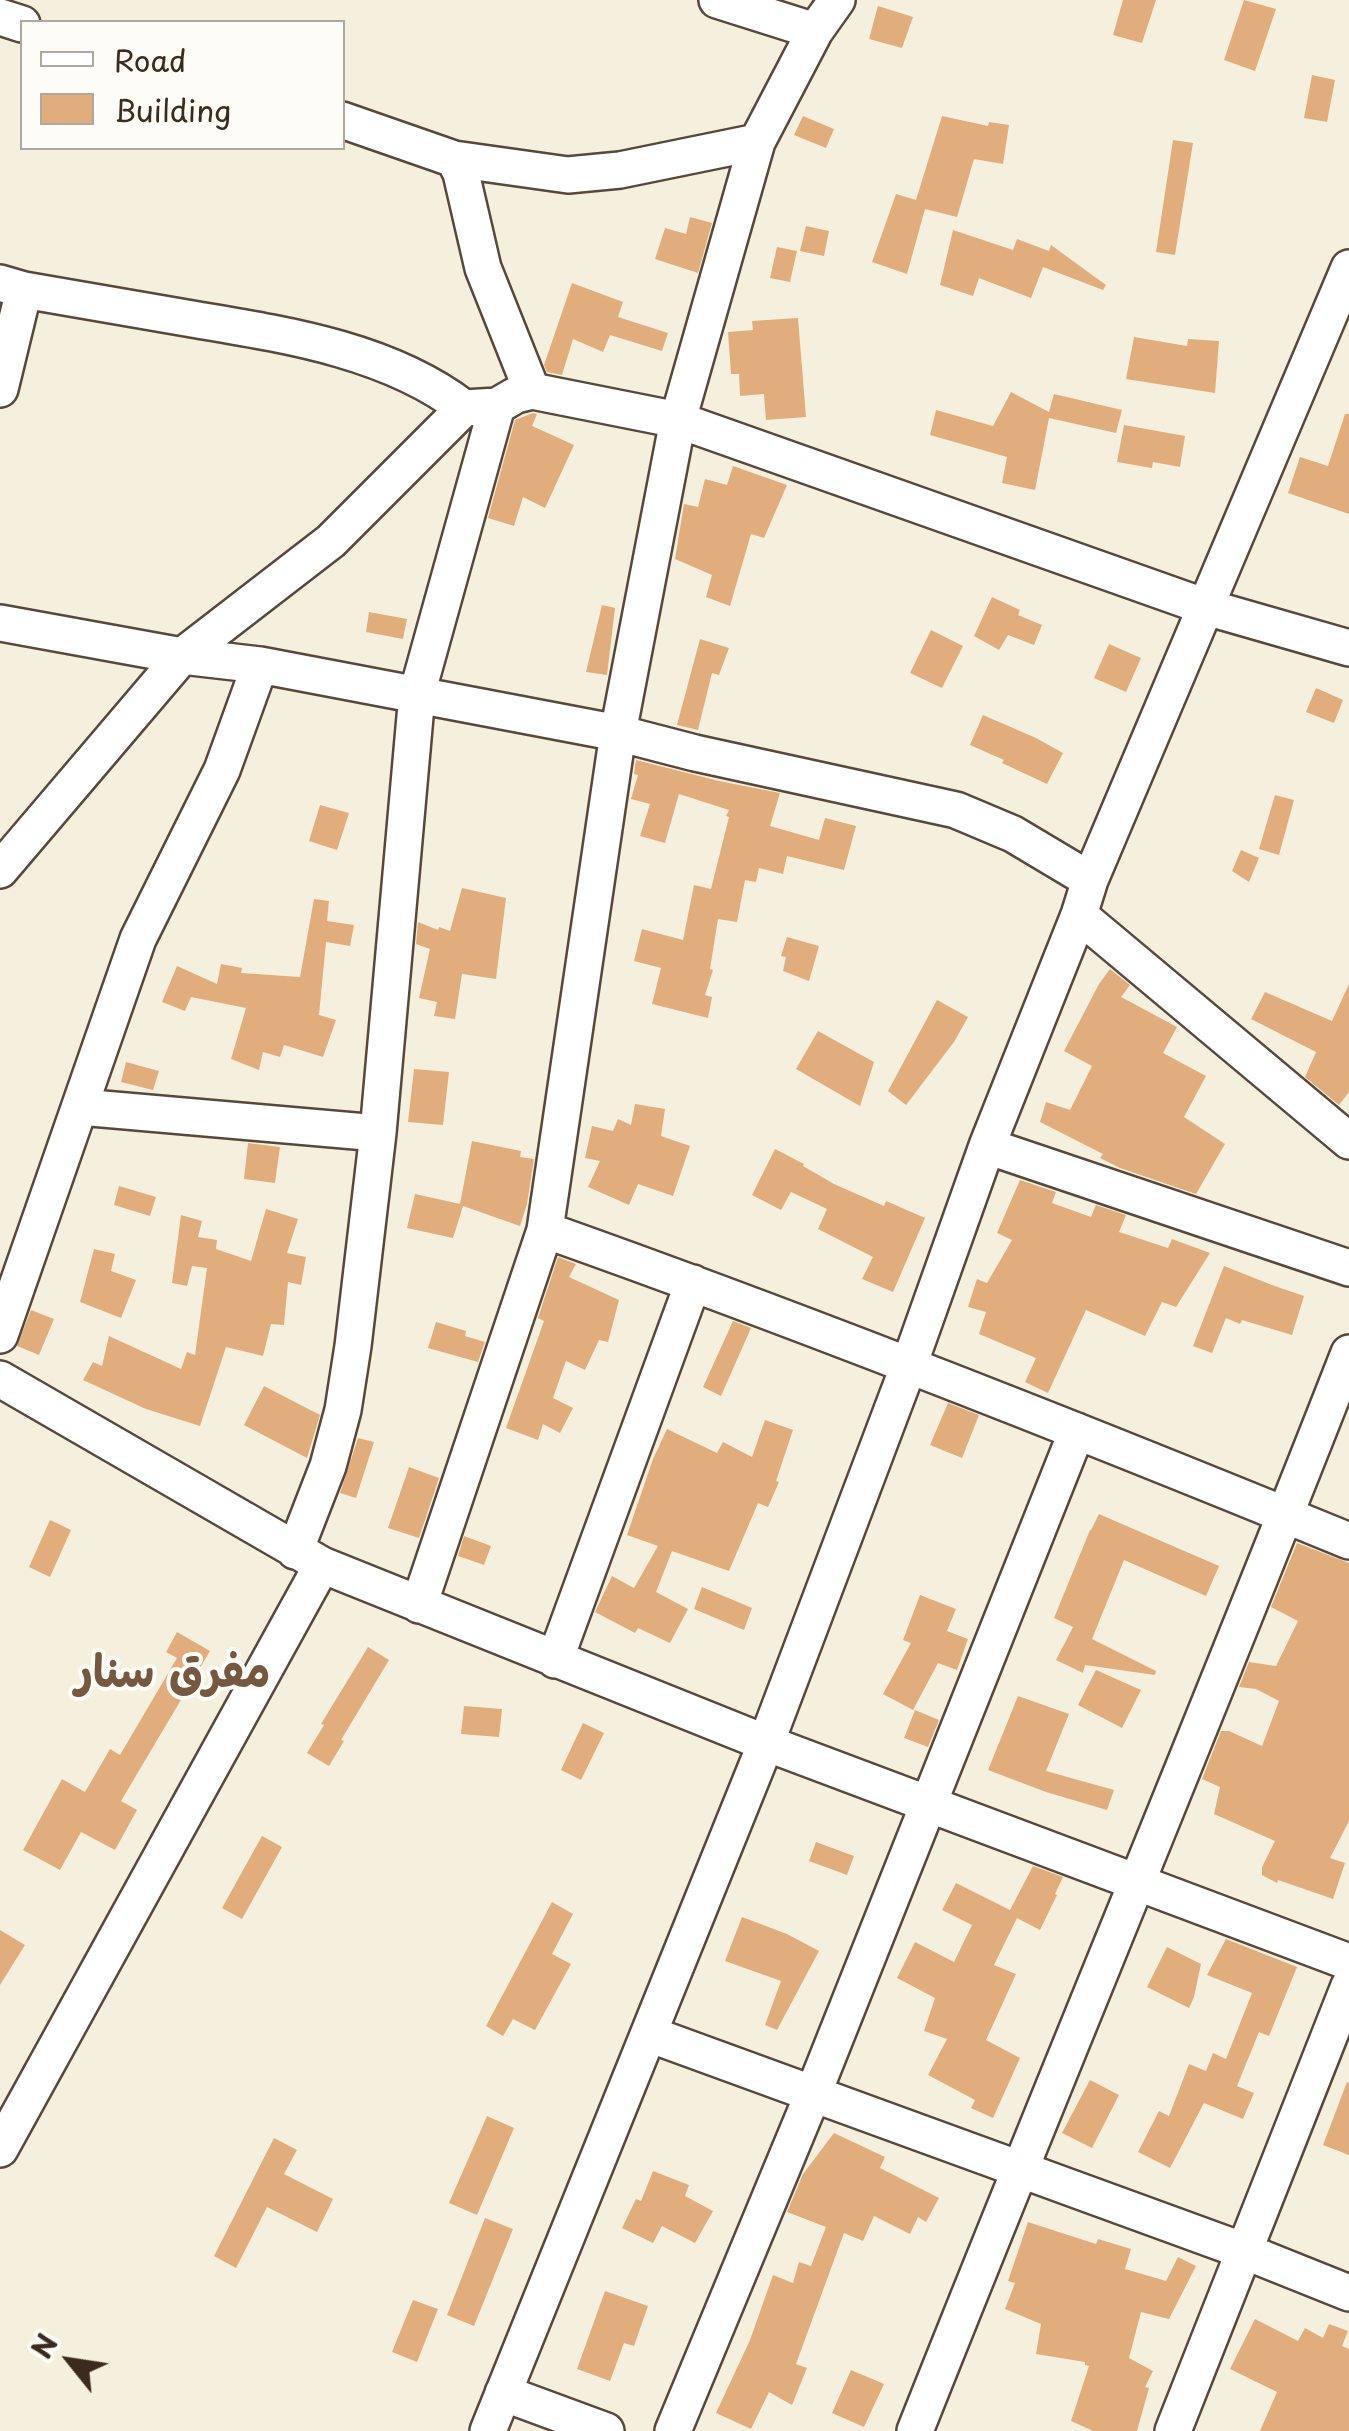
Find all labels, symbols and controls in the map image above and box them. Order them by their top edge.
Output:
legend [20,20,345,150]
text: Road [114,37,187,82]
text: Building [114,87,231,132]
district label: مفرق سنار [76,1648,270,1702]
north arrow [20,2311,120,2411]
text: N [19,2325,68,2366]

